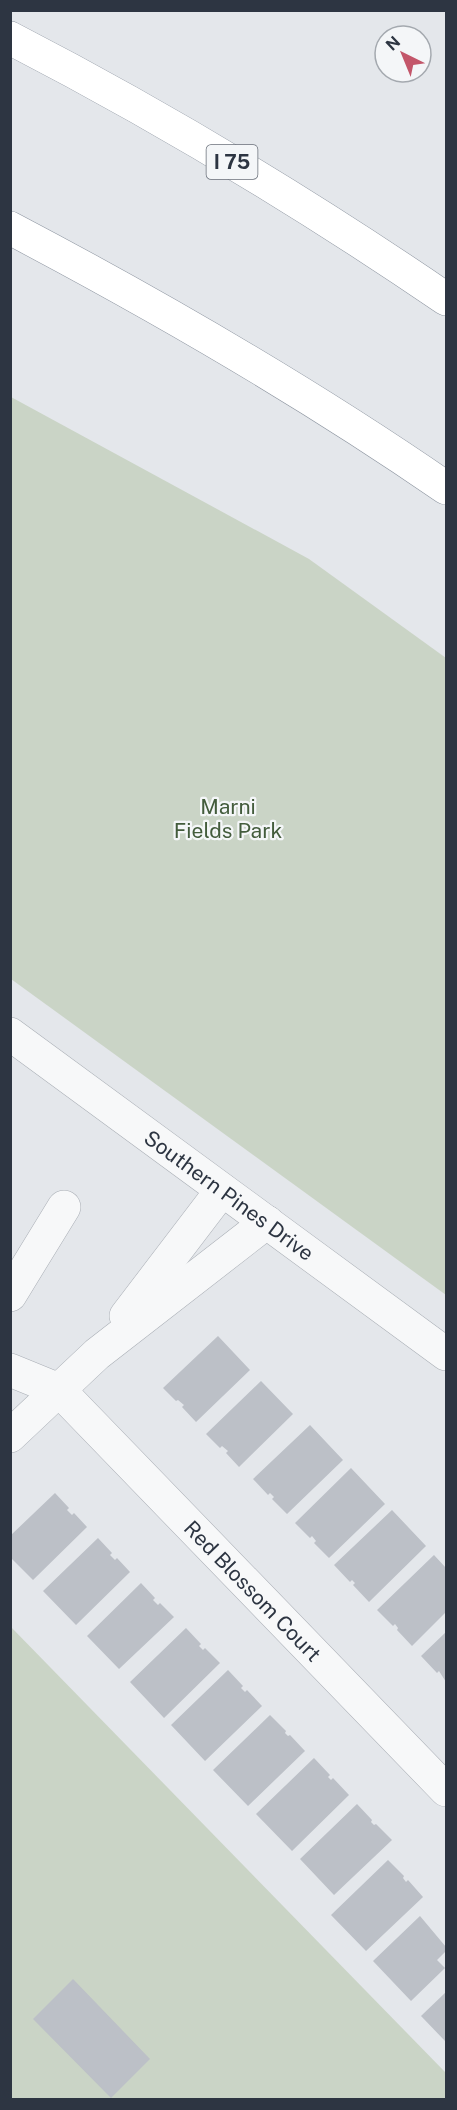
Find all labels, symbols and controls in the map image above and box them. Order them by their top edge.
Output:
north arrow [373,24,433,84]
text: N [382,32,404,55]
road number: I 75 [206,145,258,179]
park label: Marni Fields Park [174,794,282,843]
street label: Southern Pines Drive [139,1124,319,1265]
street label: Red Blossom Court [179,1515,327,1666]

